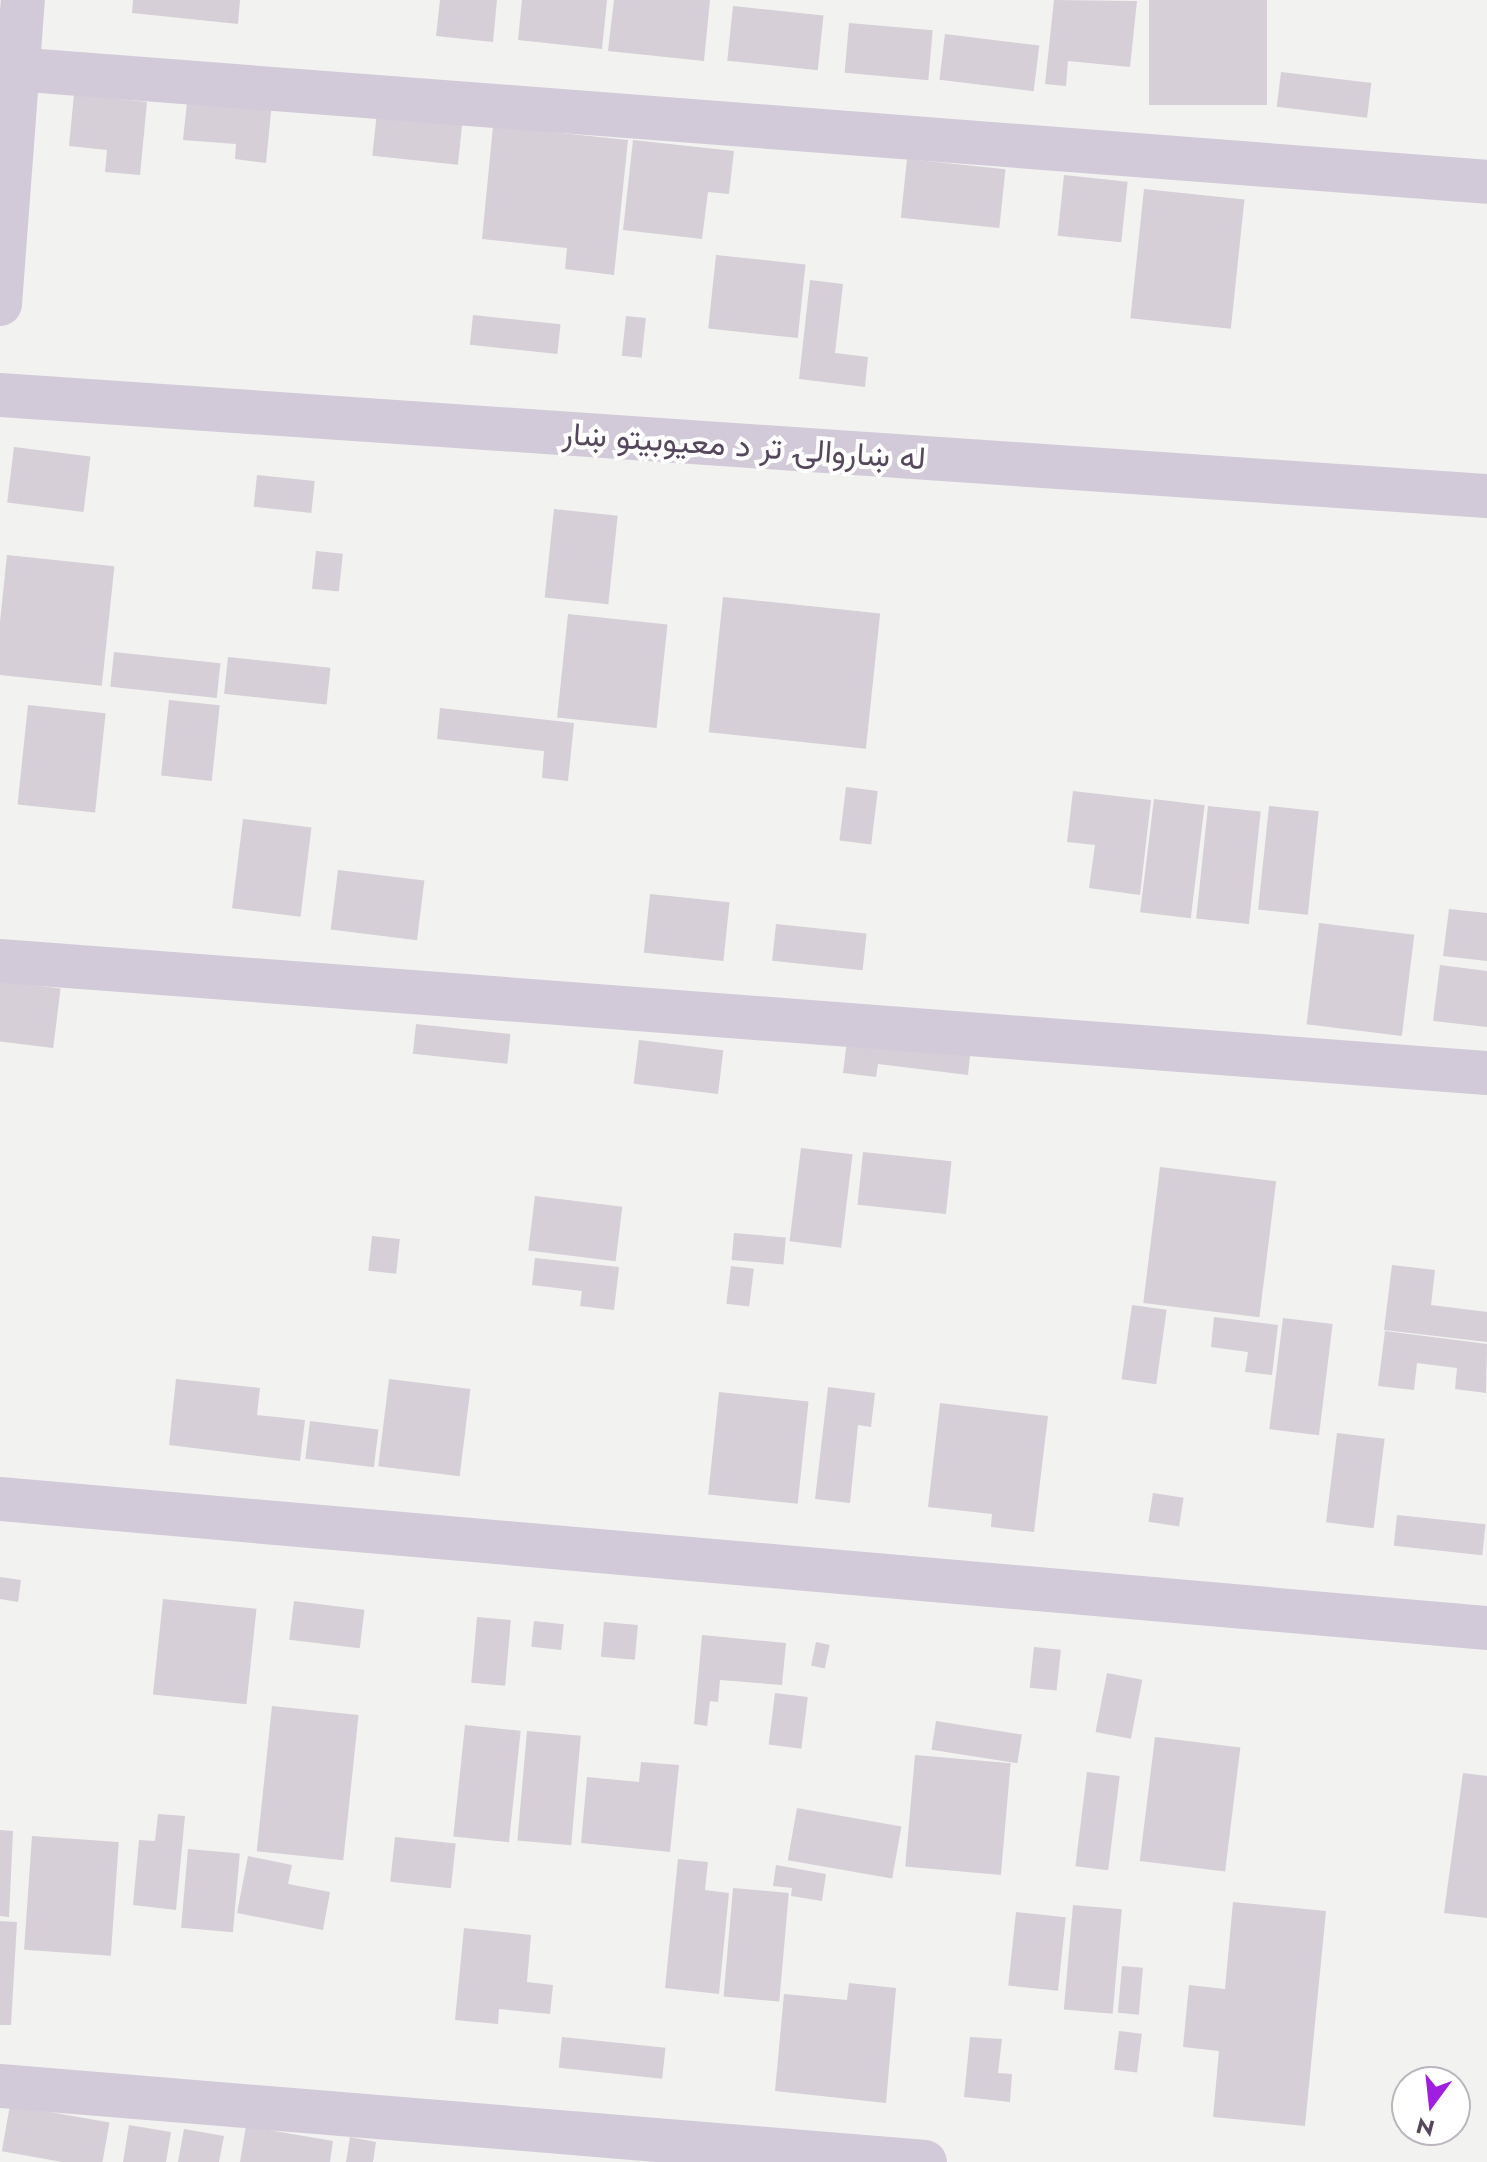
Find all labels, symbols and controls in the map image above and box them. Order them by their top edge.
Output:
street label: له ښاروالۍ تر د معیوبیتو ښار [561,414,927,478]
north arrow [1391,2066,1471,2146]
text: N [1413,2110,1438,2145]

